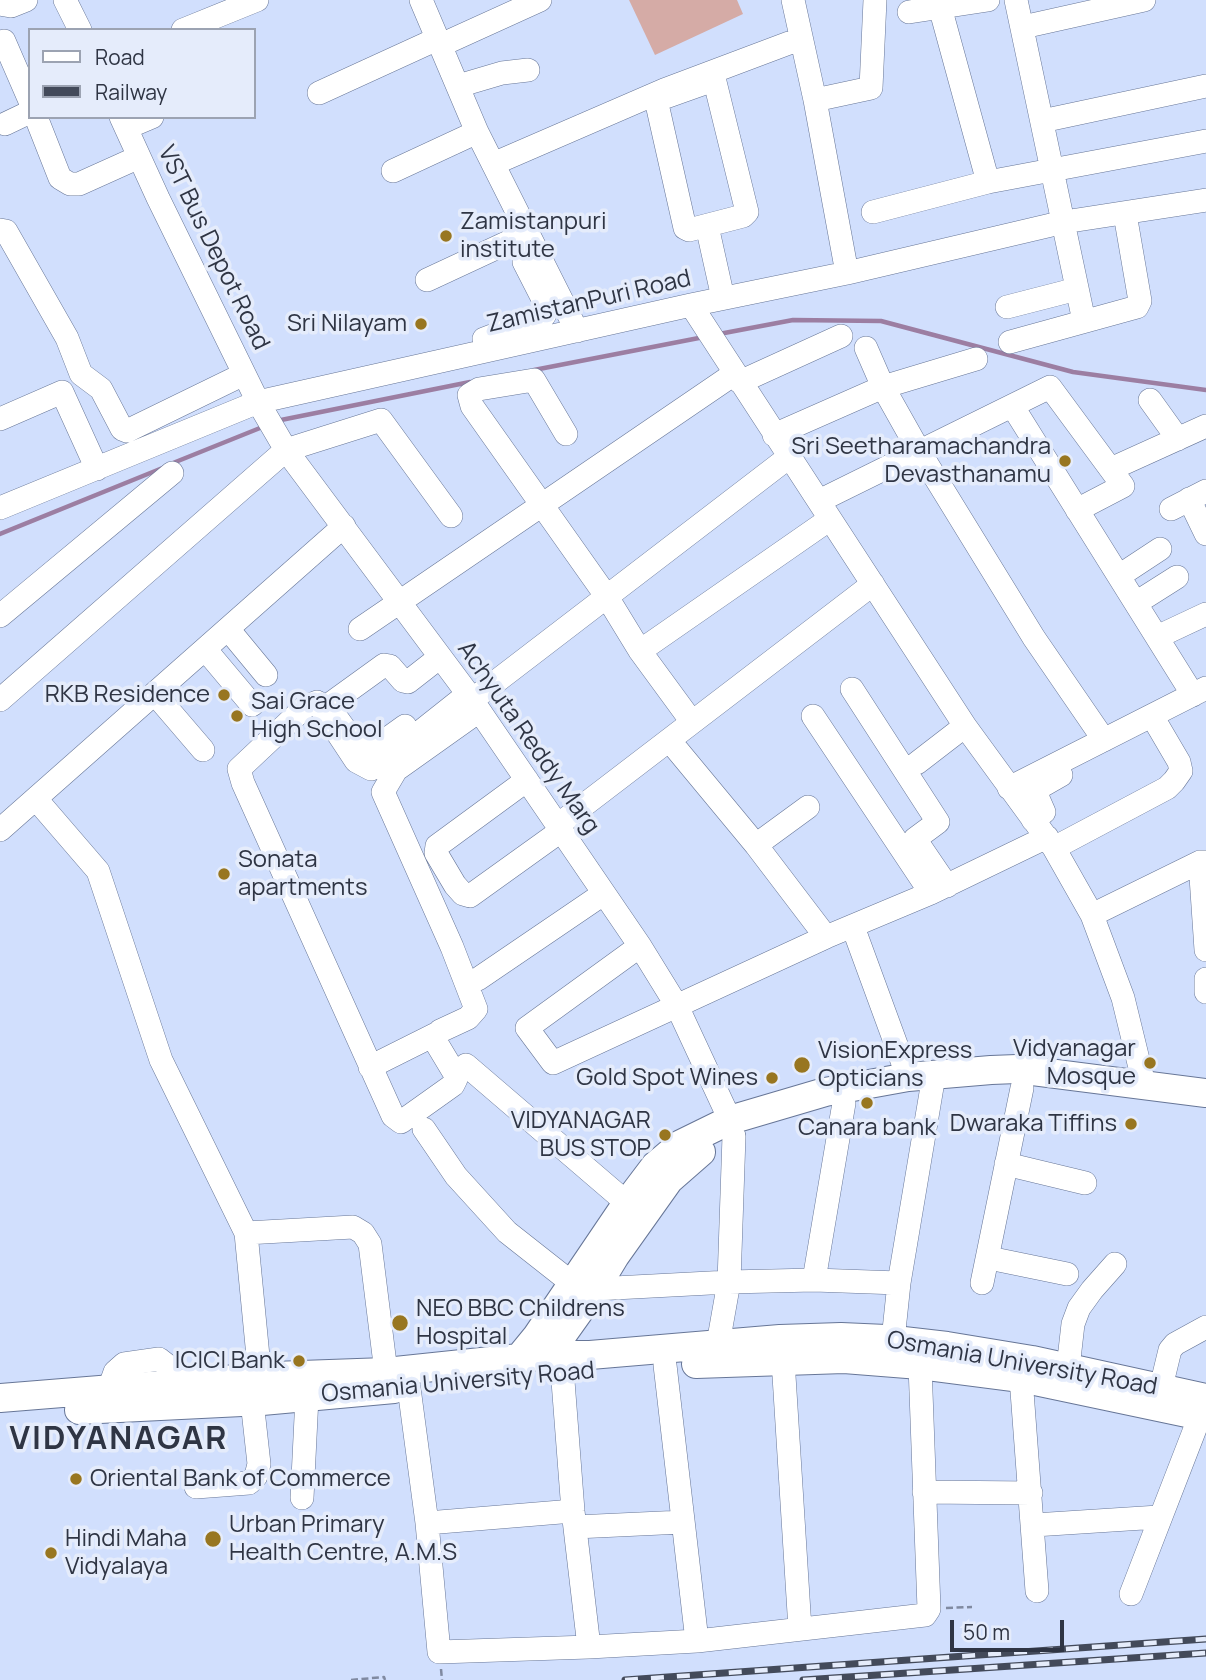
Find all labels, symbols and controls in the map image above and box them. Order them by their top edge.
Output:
legend [28,28,256,119]
text: Road [95,43,145,71]
text: Railway [95,78,167,106]
street label: VST Bus Depot Road [151,141,275,355]
place label: Zamistanpuri institute [460,208,607,264]
marker: Zamistanpuri institute [438,228,454,244]
street label: ZamistanPuri Road [484,265,694,339]
place label: Sri Nilayam [287,310,407,338]
marker: Sri Nilayam [413,316,429,332]
place label: Sri Seetharamachandra Devasthanamu [791,433,1051,489]
marker: Sri Seetharamachandra Devasthanamu [1057,453,1073,469]
street label: Achyuta Reddy Marg [451,636,605,840]
place label: RKB Residence [45,681,210,709]
marker: RKB Residence [216,687,232,703]
place label: Sai Grace High School [251,688,383,744]
marker: Sai Grace High School [229,708,245,724]
place label: Sonata apartments [238,846,368,902]
marker: Sonata apartments [216,866,232,882]
place label: Vidyanagar Mosque [1013,1035,1136,1091]
place label: VisionExpress Opticians [818,1037,972,1093]
marker: VisionExpress Opticians [792,1055,812,1075]
marker: Vidyanagar Mosque [1142,1055,1158,1071]
place label: Gold Spot Wines [576,1064,758,1092]
marker: Gold Spot Wines [764,1070,780,1086]
marker: Canara bank [859,1095,875,1111]
place label: VIDYANAGAR BUS STOP [511,1107,651,1163]
place label: Dwaraka Tiffins [950,1110,1117,1138]
place label: Canara bank [798,1114,936,1142]
marker: Dwaraka Tiffins [1123,1116,1139,1132]
marker: VIDYANAGAR BUS STOP [657,1127,673,1143]
place label: NEO BBC Childrens Hospital [416,1295,625,1351]
marker: NEO BBC Childrens Hospital [390,1313,410,1333]
street label: Osmania University Road [885,1326,1159,1402]
place label: ICICI Bank [175,1347,285,1375]
marker: ICICI Bank [291,1353,307,1369]
street label: Osmania University Road [320,1357,596,1409]
district label: VIDYANAGAR [11,1421,227,1459]
place label: Oriental Bank of Commerce [90,1465,391,1493]
marker: Oriental Bank of Commerce [68,1471,84,1487]
place label: Urban Primary Health Centre, A.M.S [229,1511,457,1567]
place label: Hindi Maha Vidyalaya [65,1525,187,1581]
marker: Urban Primary Health Centre, A.M.S [203,1529,223,1549]
marker: Hindi Maha Vidyalaya [43,1545,59,1561]
scale bar [954,1606,1068,1650]
text: 50 m [963,1618,1010,1646]

